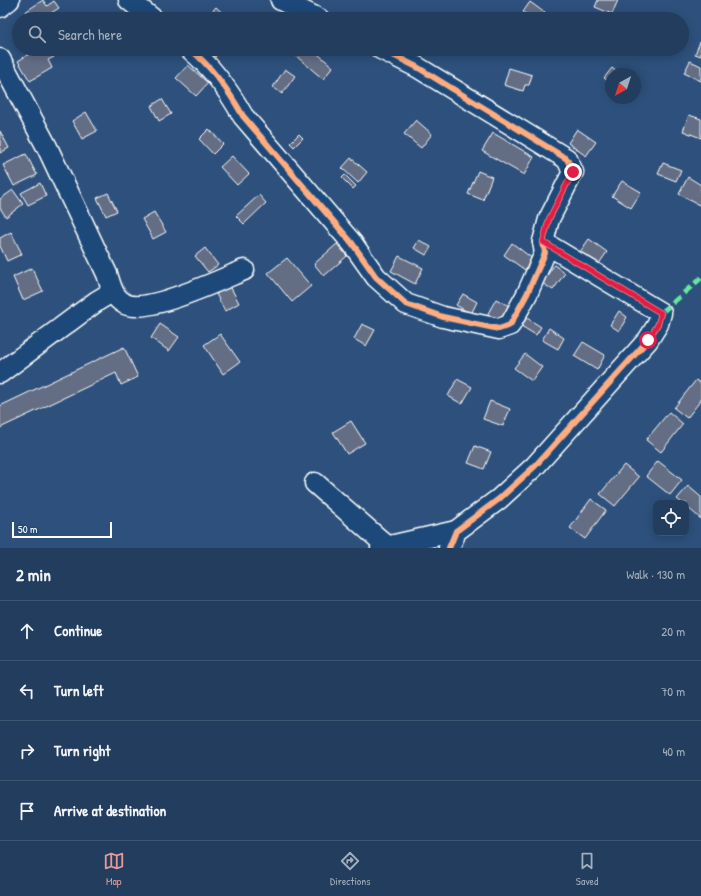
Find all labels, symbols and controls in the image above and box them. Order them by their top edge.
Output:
search box [12,12,689,56]
icon: search [26,23,48,45]
text: Search here [58,24,122,45]
north arrow [605,68,641,104]
route end [564,163,582,181]
route start [639,331,657,349]
map controls [653,500,689,536]
button: locate [653,500,689,536]
scale bar [12,520,112,539]
text: 50 m [18,522,38,536]
text: 2 min [16,563,51,586]
text: Walk · 130 m [626,565,685,583]
icon: ahead [16,620,38,642]
text: Continue [54,620,102,641]
text: 20 m [661,622,685,640]
icon: left [16,680,38,702]
text: Turn left [54,680,104,701]
text: 70 m [661,682,685,700]
icon: right [16,740,38,762]
text: Turn right [54,740,110,761]
text: 40 m [662,742,685,760]
icon: arrive [16,800,38,822]
text: Arrive at destination [54,800,166,821]
tab: Map [103,850,125,888]
tab: Directions [330,850,371,888]
tab: Saved [576,850,598,888]

